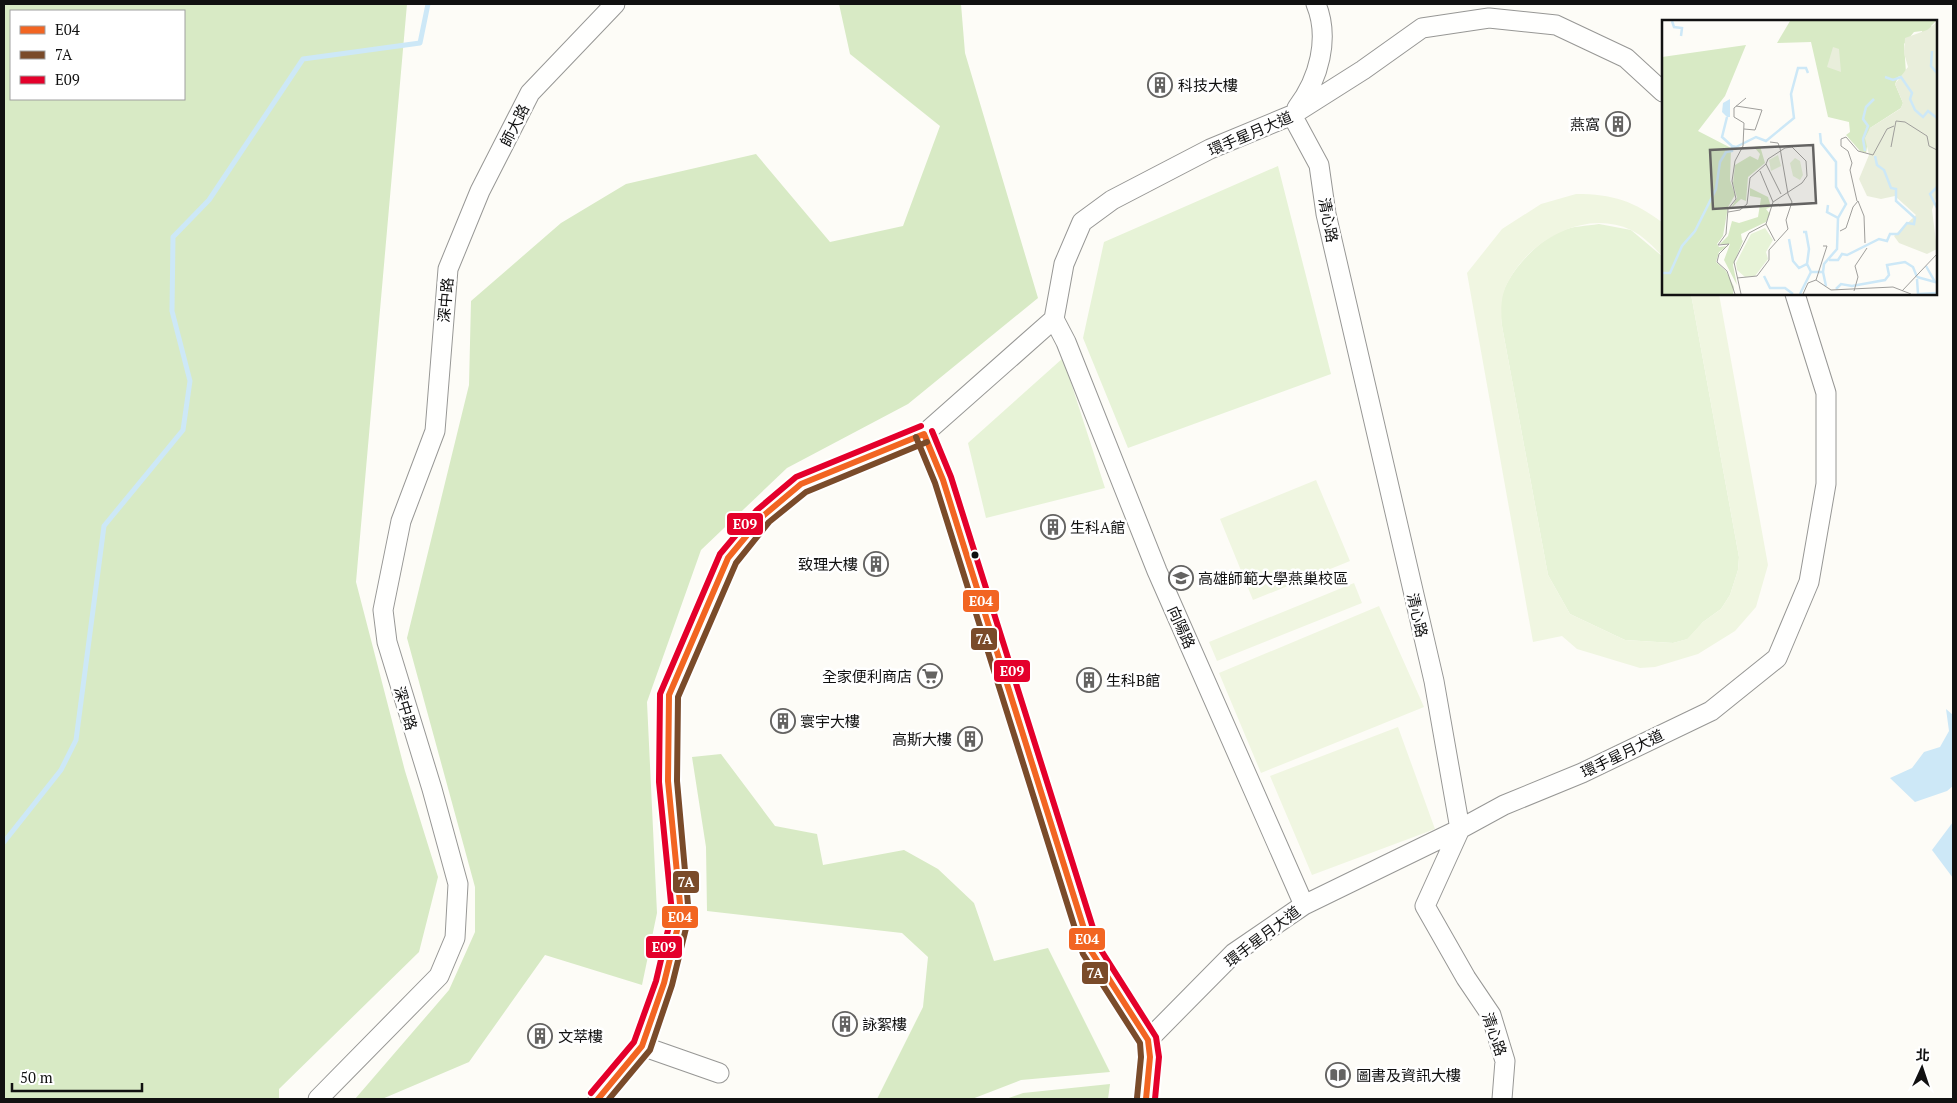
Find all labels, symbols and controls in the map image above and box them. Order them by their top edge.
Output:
legend [10,10,185,100]
text: E04 [55,19,80,39]
inset map [1662,20,1937,295]
text: 7A [55,44,73,64]
text: E09 [55,69,80,89]
building icon: 科技大樓 [1147,72,1173,98]
place label: 科技大樓 [1178,75,1238,95]
street label: 師大路 [495,100,533,150]
street label: 環手星月大道 [1205,106,1295,160]
building icon: 燕窩 [1605,111,1631,137]
place label: 燕窩 [1570,114,1600,134]
street label: 清心路 [1315,196,1343,244]
street label: 深中路 [433,277,457,323]
line badge: E09 [726,512,764,536]
text: E09 [733,514,757,533]
building icon: 生科A館 [1040,514,1066,540]
place label: 生科A館 [1070,517,1125,537]
unlabelled marker [970,550,980,560]
building icon: 致理大樓 [863,551,889,577]
place label: 致理大樓 [798,554,858,574]
school or university icon: 高雄師範大學燕巢校區 [1168,565,1194,591]
place label: 高雄師範大學燕巢校區 [1198,568,1348,588]
line badge: E04 [962,589,1000,613]
text: E04 [969,591,993,610]
street label: 清心路 [1403,591,1433,639]
street label: 向陽路 [1164,602,1200,652]
line badge: 7A [970,627,998,651]
text: 7A [976,629,993,648]
line badge: E09 [993,659,1031,683]
text: E09 [1000,661,1024,680]
supermarket icon: 全家便利商店 [917,663,943,689]
place label: 全家便利商店 [822,666,912,686]
building icon: 生科B館 [1076,667,1102,693]
place label: 生科B館 [1106,670,1160,690]
street label: 深中路 [390,684,422,732]
building icon: 寰宇大樓 [770,708,796,734]
place label: 寰宇大樓 [800,711,860,731]
street label: 環手星月大道 [1577,724,1667,782]
building icon: 高斯大樓 [957,726,983,752]
place label: 高斯大樓 [892,729,952,749]
line badge: 7A [672,870,700,894]
text: 7A [678,872,695,891]
street label: 環手星月大道 [1220,901,1304,971]
line badge: E04 [661,905,699,929]
text: E04 [668,907,692,926]
line badge: E04 [1068,927,1106,951]
text: E04 [1075,929,1099,948]
line badge: E09 [645,935,683,959]
text: E09 [652,937,676,956]
line badge: 7A [1081,961,1109,985]
text: 7A [1087,963,1104,982]
street label: 清心路 [1478,1009,1512,1059]
building icon: 詠絮樓 [832,1011,858,1037]
place label: 詠絮樓 [862,1014,907,1034]
building icon: 文萃樓 [527,1023,553,1049]
place label: 文萃樓 [558,1026,603,1046]
north arrow [1897,1043,1947,1093]
text: 北 [1915,1045,1930,1064]
scale bar [12,1060,142,1092]
library icon: 圖書及資訊大樓 [1325,1062,1351,1088]
place label: 圖書及資訊大樓 [1356,1065,1461,1085]
text: 50 m [20,1067,53,1087]

